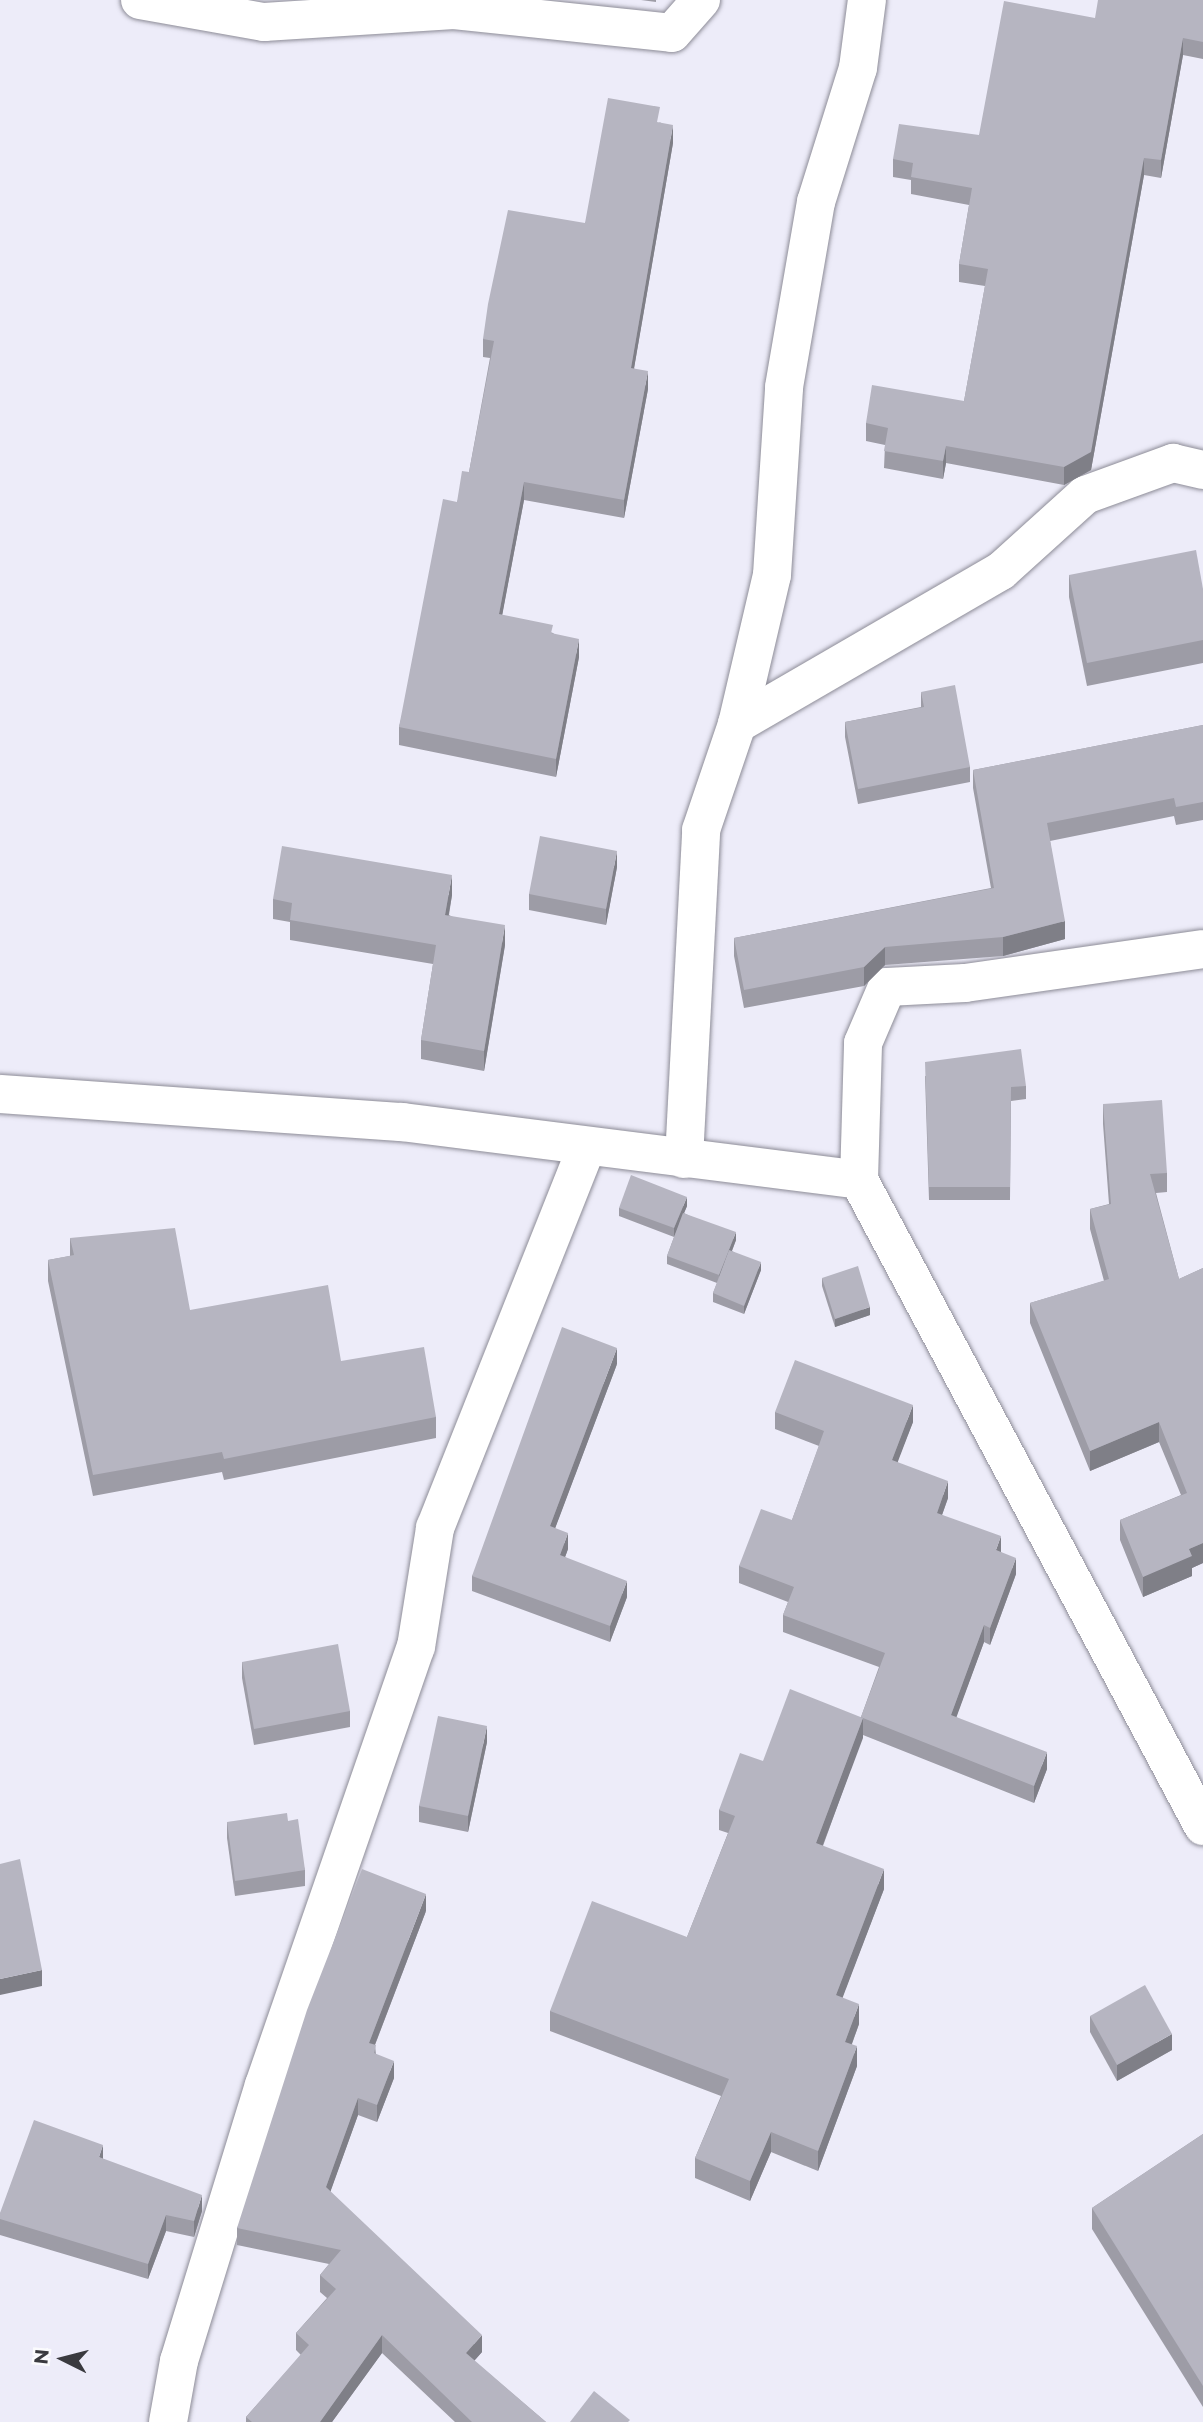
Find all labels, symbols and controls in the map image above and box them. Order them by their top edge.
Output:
north arrow [28,2324,98,2394]
text: N [29,2348,54,2366]

